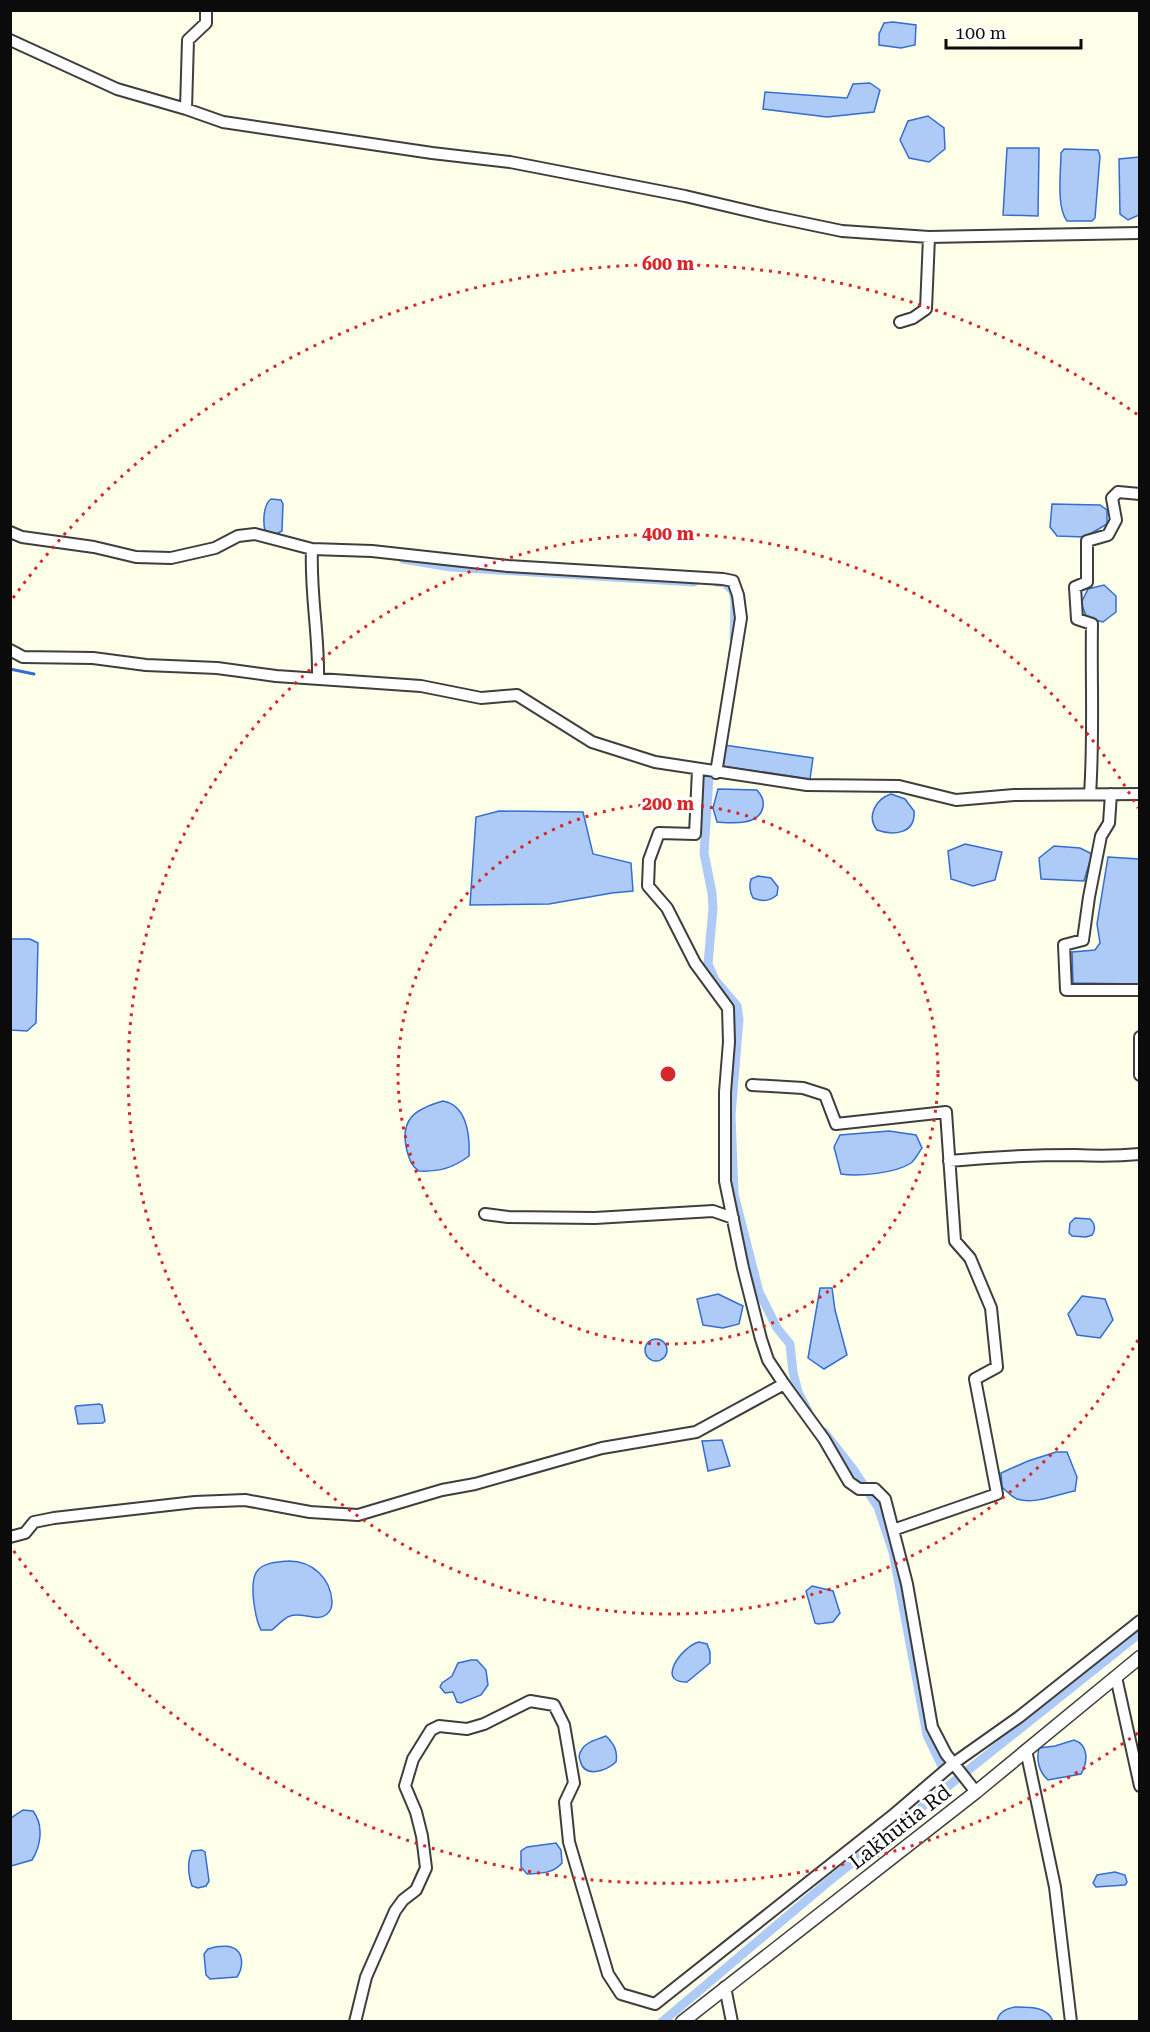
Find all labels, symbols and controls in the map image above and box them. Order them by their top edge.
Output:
scale bar [946,12,1081,50]
text: 100 m [955,22,1006,43]
text: 600 m [642,253,695,274]
text: 400 m [642,523,695,544]
text: 200 m [642,793,695,814]
centre of rings [658,1064,678,1084]
street label: Lakhutia Rd [844,1779,956,1874]

